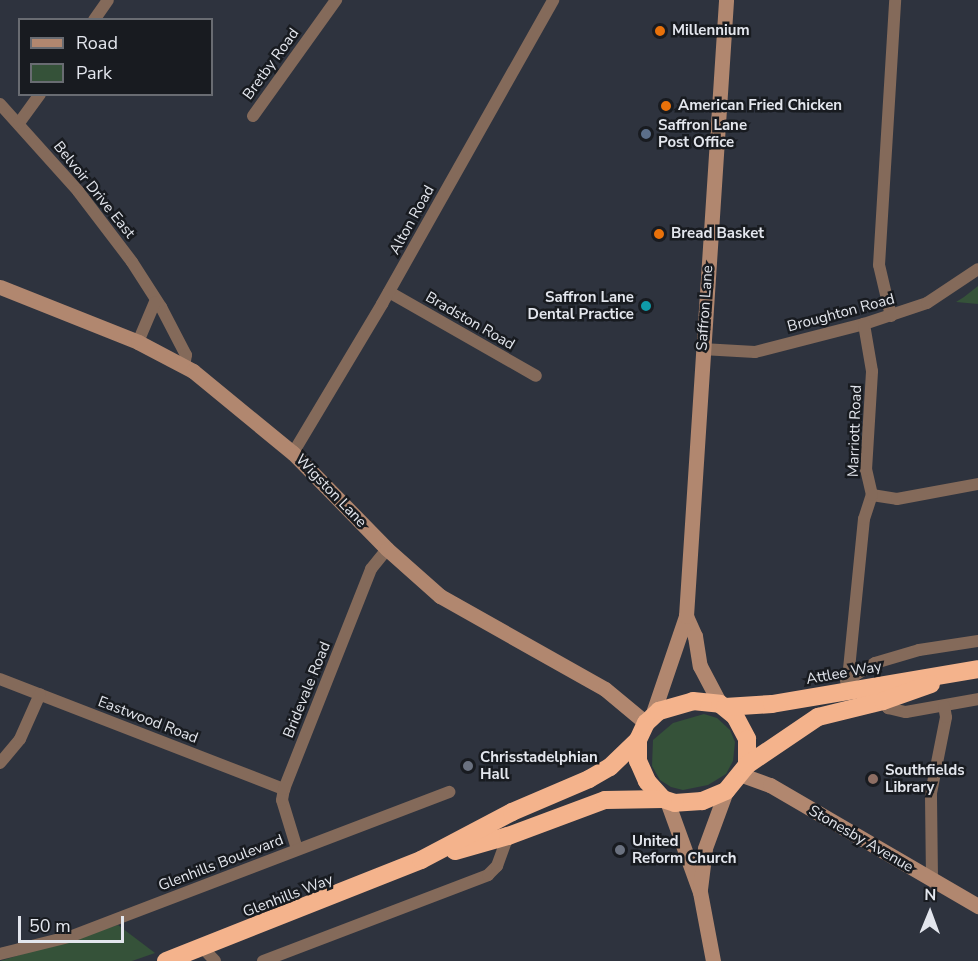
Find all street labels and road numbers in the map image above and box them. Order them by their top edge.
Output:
street label: Bretby Road [239,25,303,103]
street label: Belvoir Drive East [49,138,139,242]
street label: Alton Road [386,182,438,258]
street label: Saffron Lane [693,265,717,351]
street label: Bradston Road [422,288,518,354]
street label: Broughton Road [785,290,897,336]
street label: Marriott Road [844,385,866,477]
street label: Wigston Lane [292,451,370,531]
street label: Bridevale Road [280,639,334,741]
street label: Attlee Way [805,657,883,689]
street label: Eastwood Road [95,693,201,747]
street label: Stonesby Avenue [806,802,916,876]
street label: Glenhills Boulevard [156,831,286,895]
street label: Glenhills Way [240,871,336,921]

